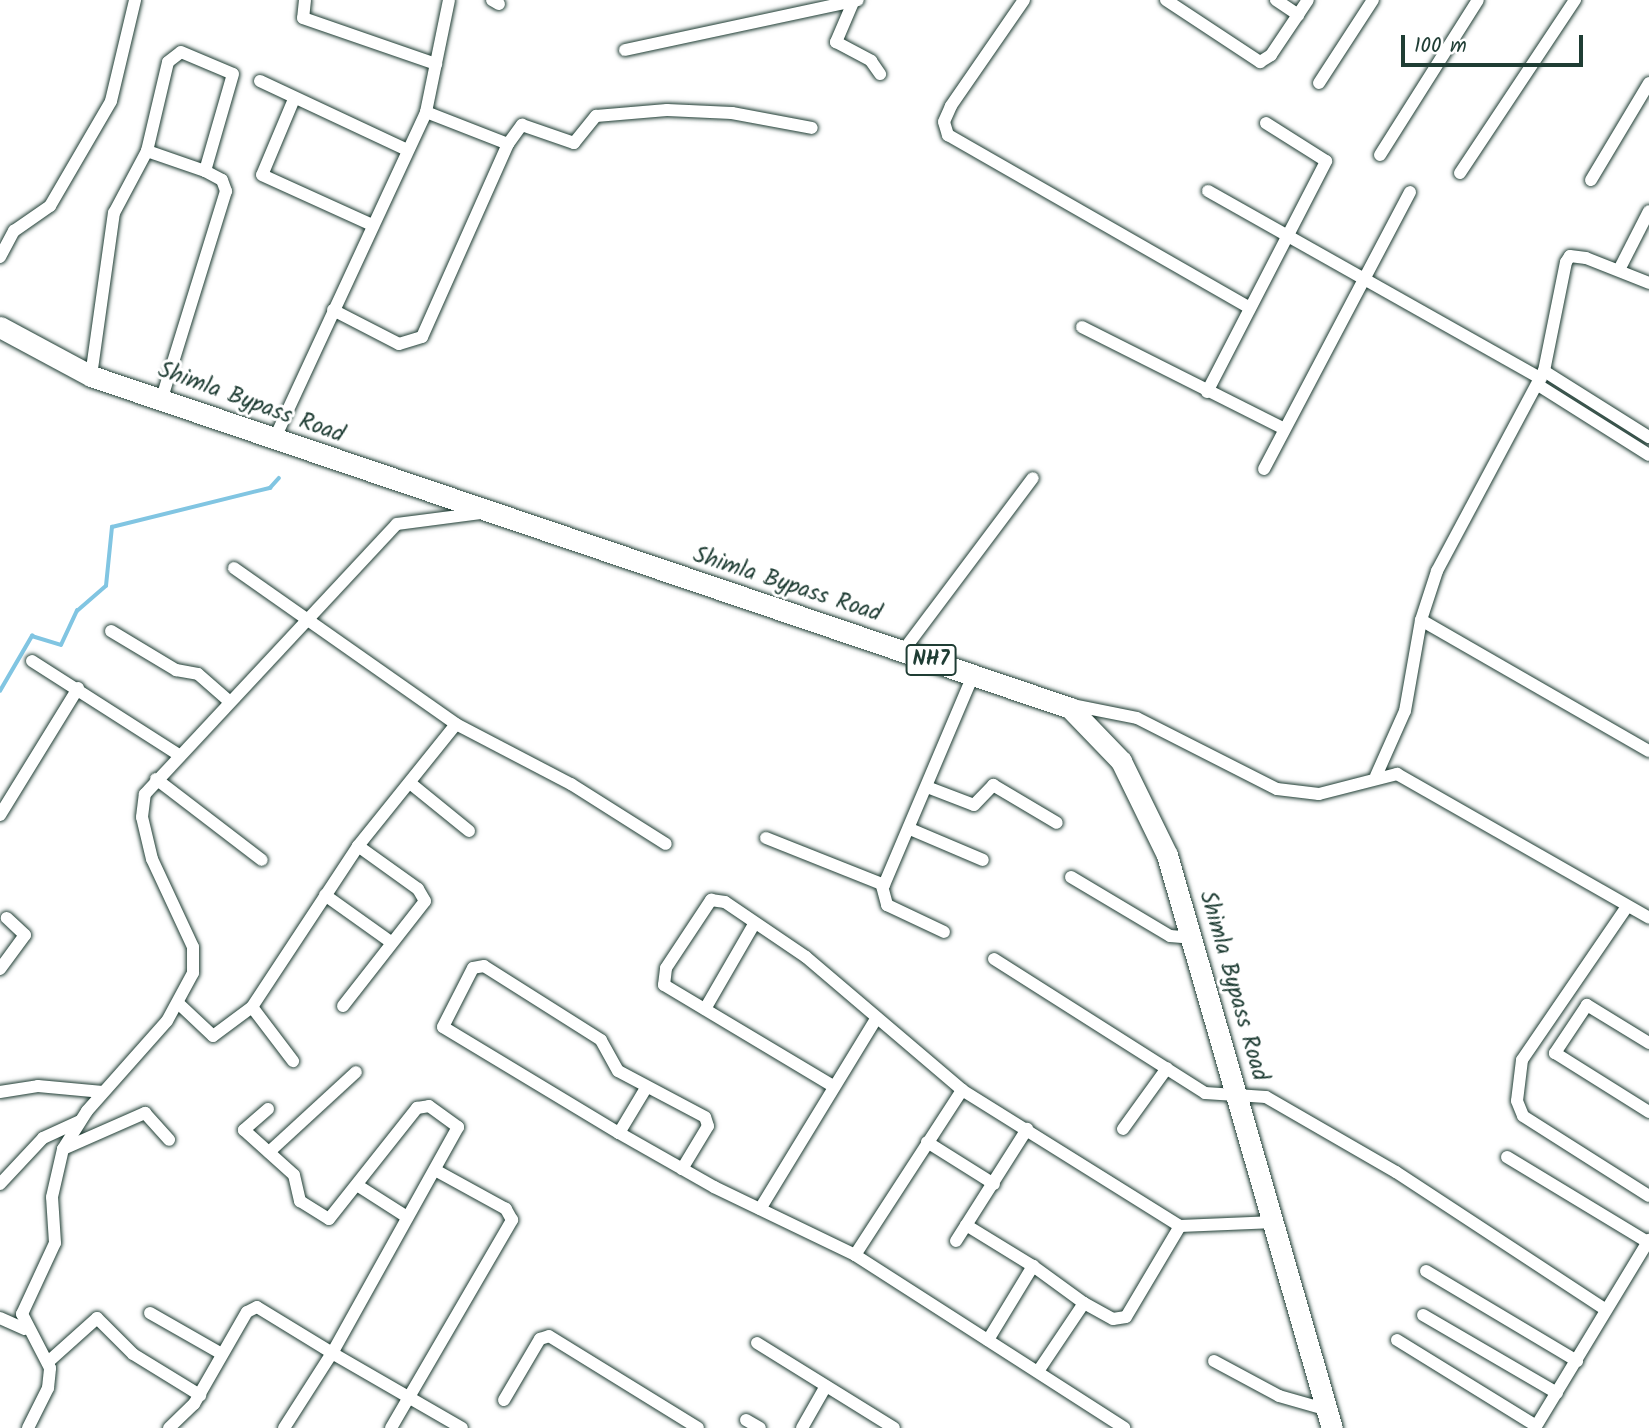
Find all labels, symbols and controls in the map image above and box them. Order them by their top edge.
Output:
scale bar [1404,21,1586,65]
text: 100 m [1414,30,1467,63]
street label: Shimla Bypass Road [154,356,348,450]
street label: Shimla Bypass Road [689,542,885,628]
road number: NH7 [905,642,957,678]
street label: Shimla Bypass Road [1193,888,1273,1084]

